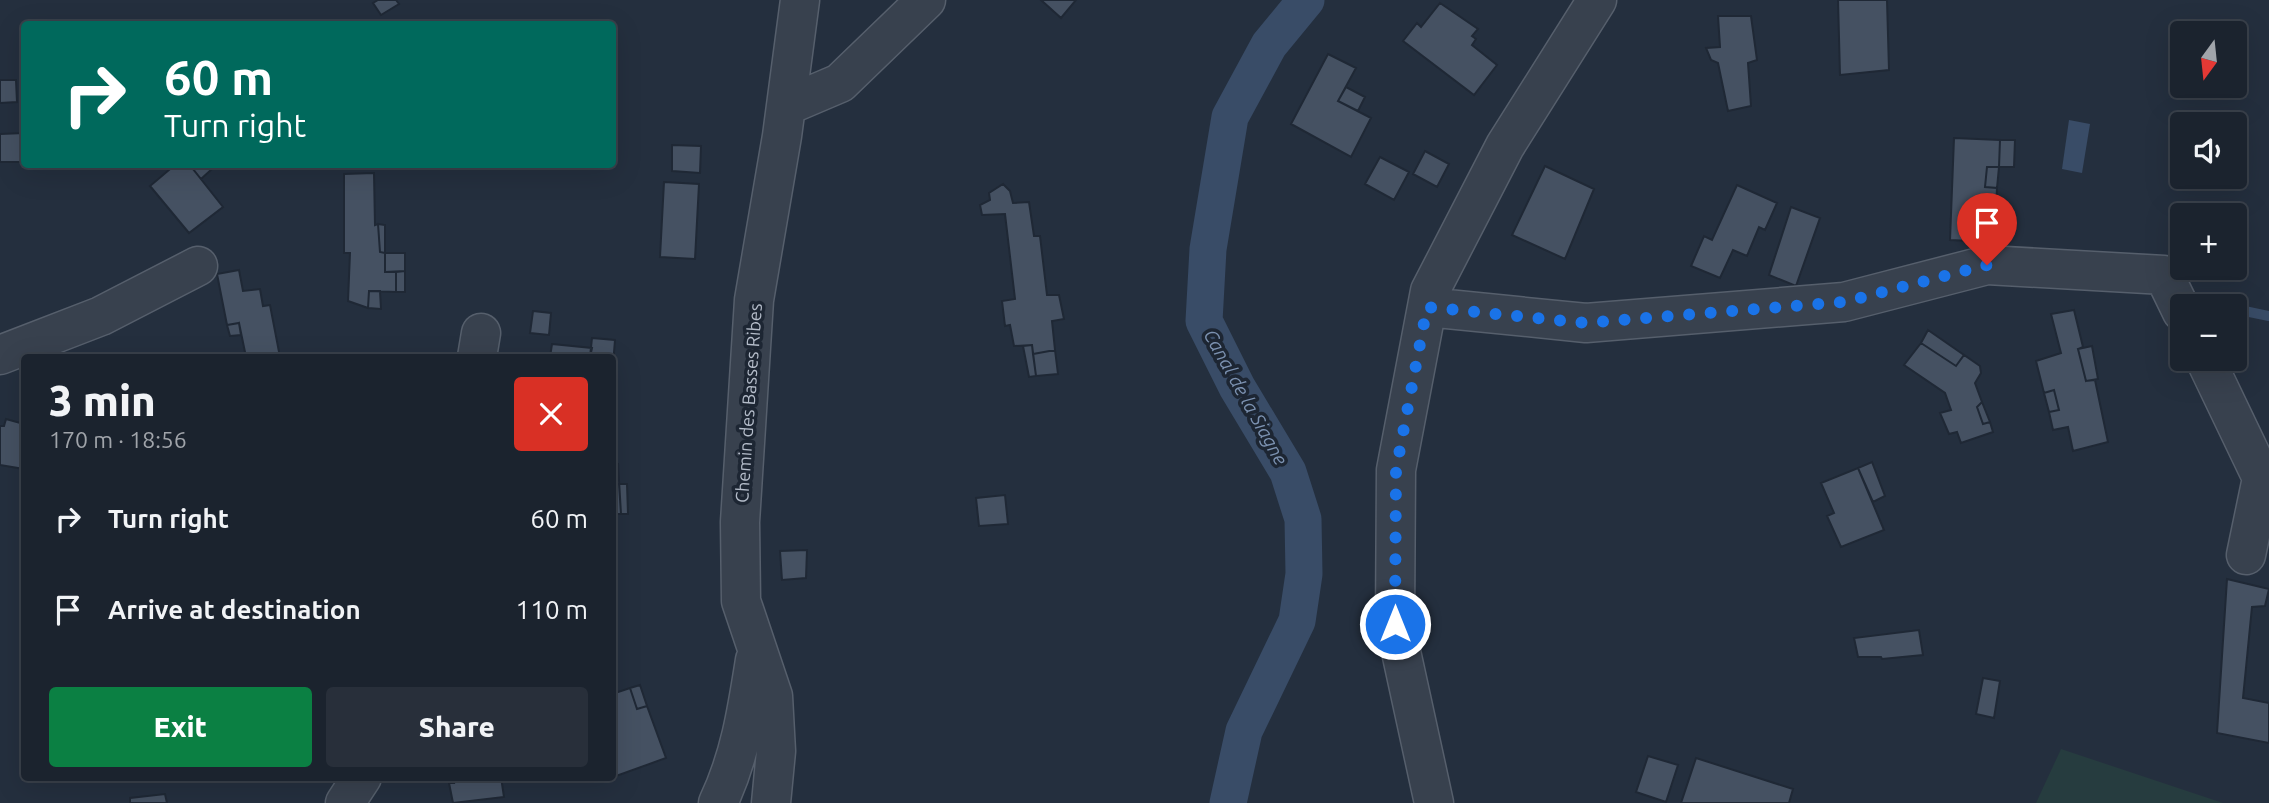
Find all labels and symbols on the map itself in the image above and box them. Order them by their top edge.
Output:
north arrow [2170,21,2247,98]
pin [1957,193,2017,265]
street label: Chemin des Basses Ribes [731,302,765,503]
water label: Canal de la Siagne [1200,325,1293,469]
position arrow [1358,587,1432,661]

